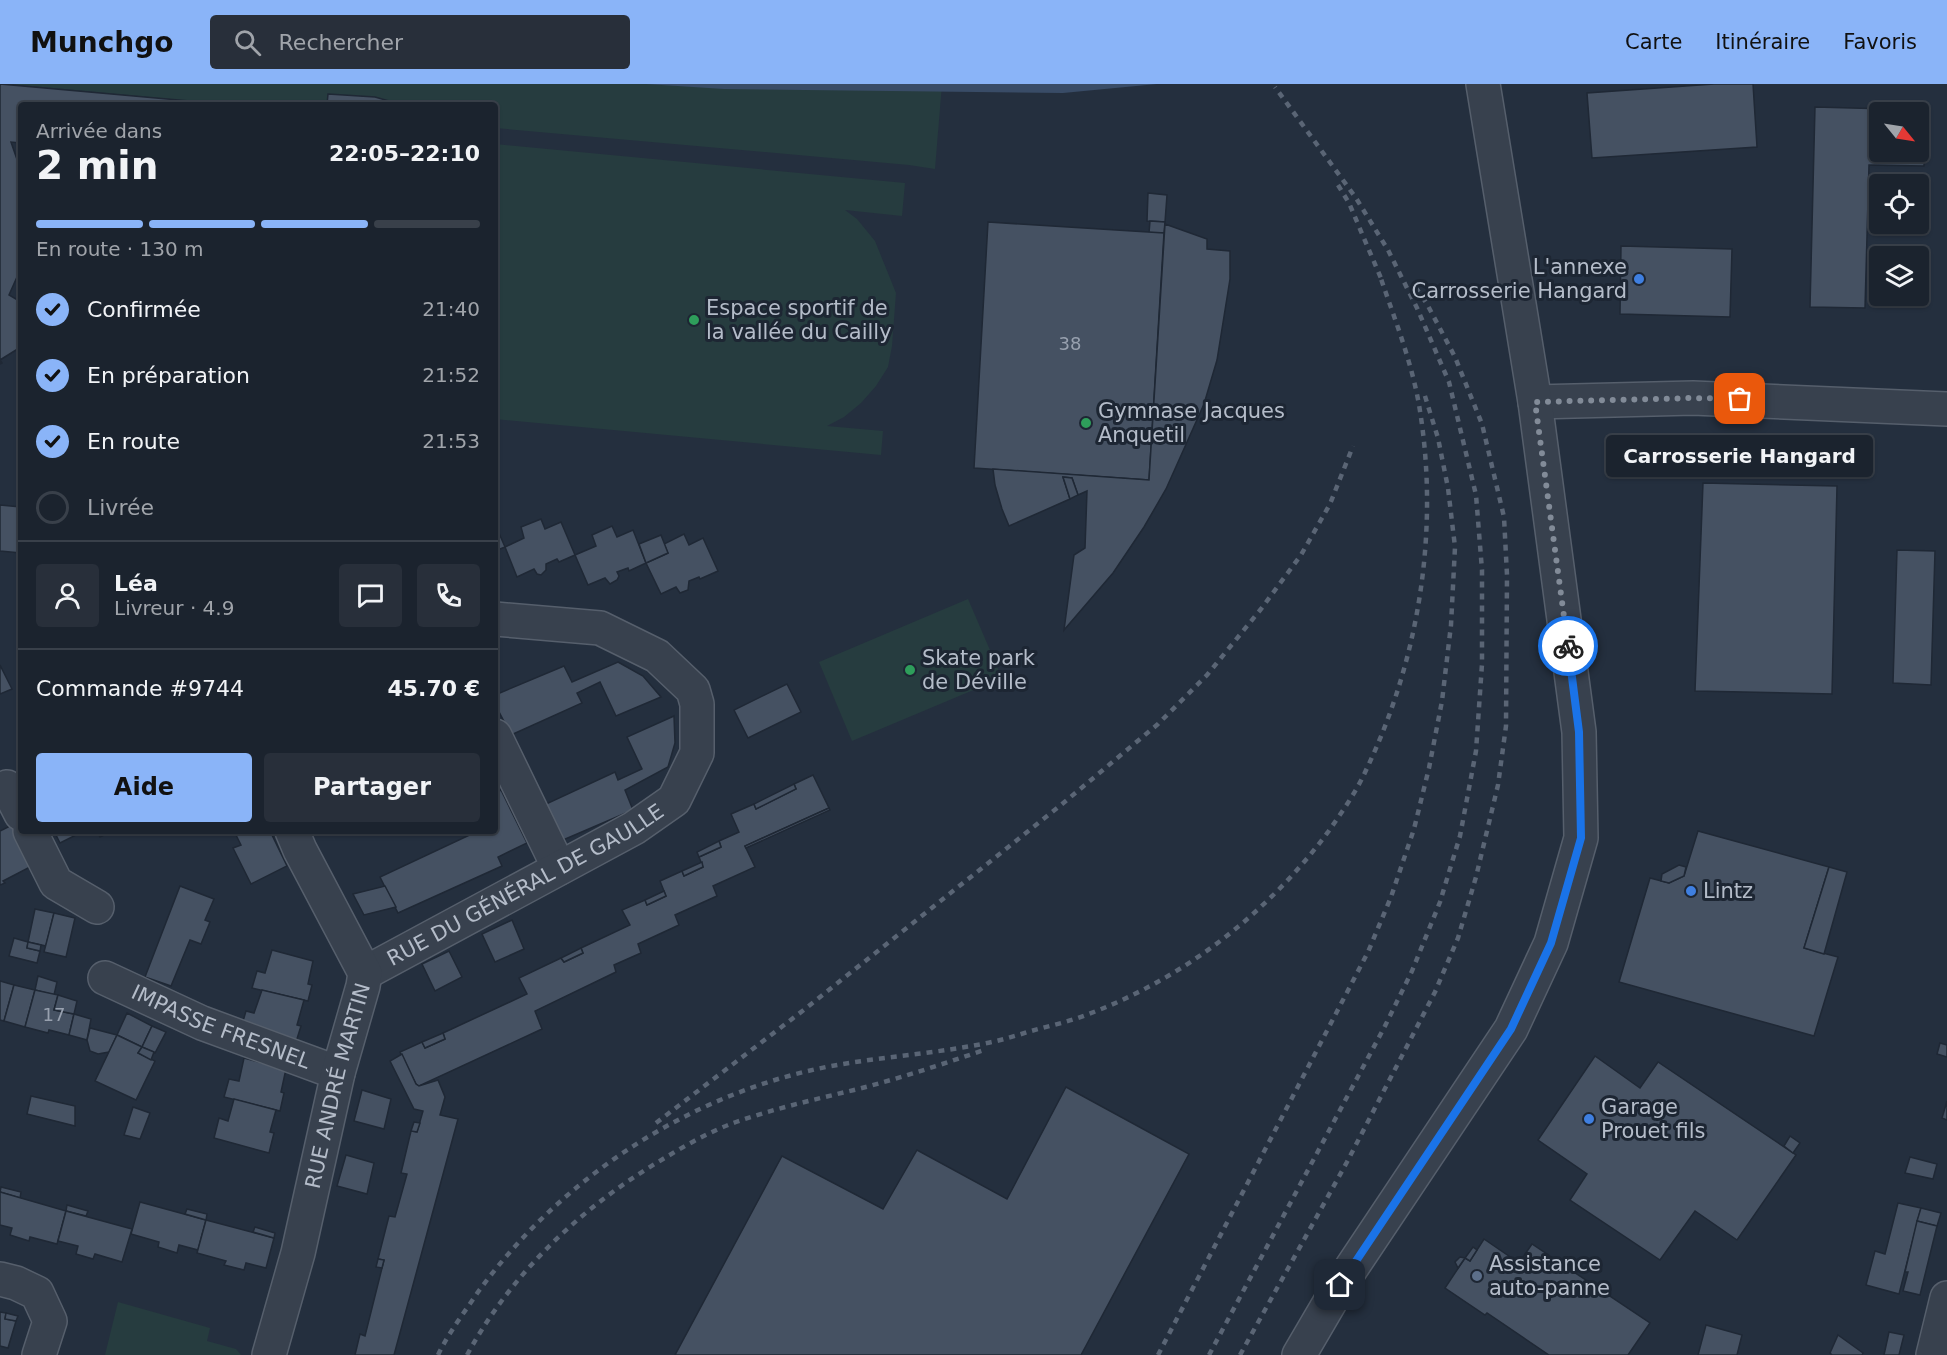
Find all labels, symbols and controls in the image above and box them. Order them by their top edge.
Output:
search box [210,15,630,69]
text: Munchgo [30,26,174,59]
icon: search [231,26,264,59]
text: Rechercher [279,30,403,55]
text: Carte [1625,30,1682,54]
text: Itinéraire [1715,30,1810,54]
text: Favoris [1843,30,1917,54]
north arrow [1869,102,1929,162]
map controls [1869,102,1929,306]
text: Arrivée dans [36,119,162,143]
text: 22:05–22:10 [329,141,480,166]
text: 2 min [36,143,158,188]
button: locate [1869,174,1929,234]
text: En route · 130 m [36,237,204,261]
button: layers [1869,246,1929,306]
place label: L'annexe Carrosserie Hangard [1412,255,1627,303]
marker: L'annexe Carrosserie Hangard [1632,272,1646,286]
icon: check [36,293,69,326]
place label: Espace sportif de la vallée du Cailly [706,296,892,344]
text: Confirmée [87,297,201,322]
text: 21:40 [422,297,480,321]
marker: Espace sportif de la vallée du Cailly [687,313,701,327]
house number: 38 [1059,333,1081,354]
icon: check [36,359,69,392]
text: En préparation [87,363,250,388]
text: 21:52 [422,363,480,387]
pin [1714,373,1765,424]
icon: bag [1723,382,1756,415]
place label: Gymnase Jacques Anquetil [1098,399,1285,447]
marker: Gymnase Jacques Anquetil [1079,416,1093,430]
icon: check [36,425,69,458]
text: En route [87,429,180,454]
text: 21:53 [422,429,480,453]
callout: Carrosserie Hangard [1606,435,1874,477]
text: Carrosserie Hangard [1623,444,1856,468]
text: Livrée [87,495,154,520]
button: person [36,564,99,627]
button: chat [339,564,402,627]
button: phone [417,564,480,627]
text: Léa [114,571,158,596]
text: Livreur · 4.9 [114,596,234,620]
courier [1538,616,1598,676]
icon: bike [1552,630,1585,663]
place label: Skate park de Déville [922,646,1036,694]
marker: Skate park de Déville [903,663,917,677]
text: Commande #9744 [36,676,244,701]
text: 45.70 € [387,676,480,701]
button: Aide [36,753,252,822]
button: Partager [264,753,480,822]
street label: RUE DU GÉNÉRAL DE GAULLE [383,799,668,971]
place label: Lintz [1703,879,1753,903]
marker: Lintz [1684,884,1698,898]
street label: IMPASSE FRESNEL [128,980,314,1074]
street label: RUE ANDRÉ MARTIN [301,980,375,1191]
house number: 17 [43,1004,65,1025]
place label: Garage Prouet fils [1601,1095,1705,1143]
marker: Garage Prouet fils [1582,1112,1596,1126]
place label: Assistance auto-panne [1489,1252,1610,1300]
pin [1314,1259,1365,1310]
icon: home [1323,1268,1356,1301]
marker: Assistance auto-panne [1470,1269,1484,1283]

